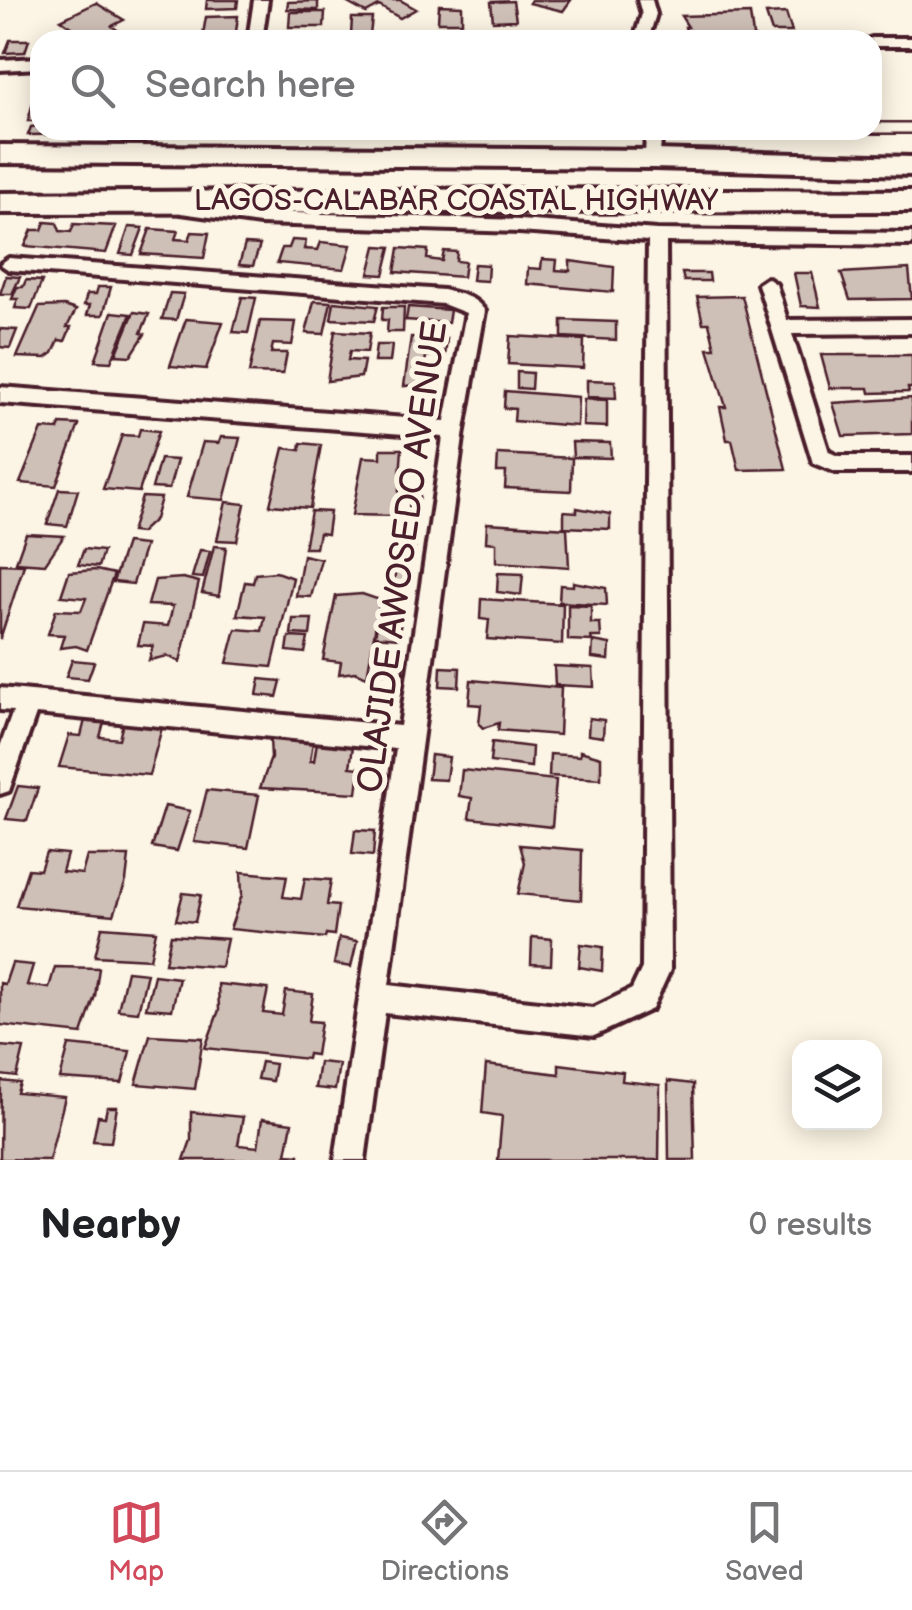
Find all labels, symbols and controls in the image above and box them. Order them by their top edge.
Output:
search box [30,30,882,140]
icon: search [65,58,120,113]
text: Search here [145,63,356,108]
street label: LAGOS-CALABAR COASTAL HIGHWAY [194,183,719,219]
street label: OLAJIDE AWOSEDO AVENUE [349,318,457,796]
map controls [792,1040,882,1130]
button: layers [792,1040,882,1130]
text: Nearby [40,1200,180,1251]
text: 0 results [749,1206,872,1245]
tab: Map [108,1495,164,1588]
tab: Directions [380,1495,509,1588]
tab: Saved [725,1495,804,1588]

